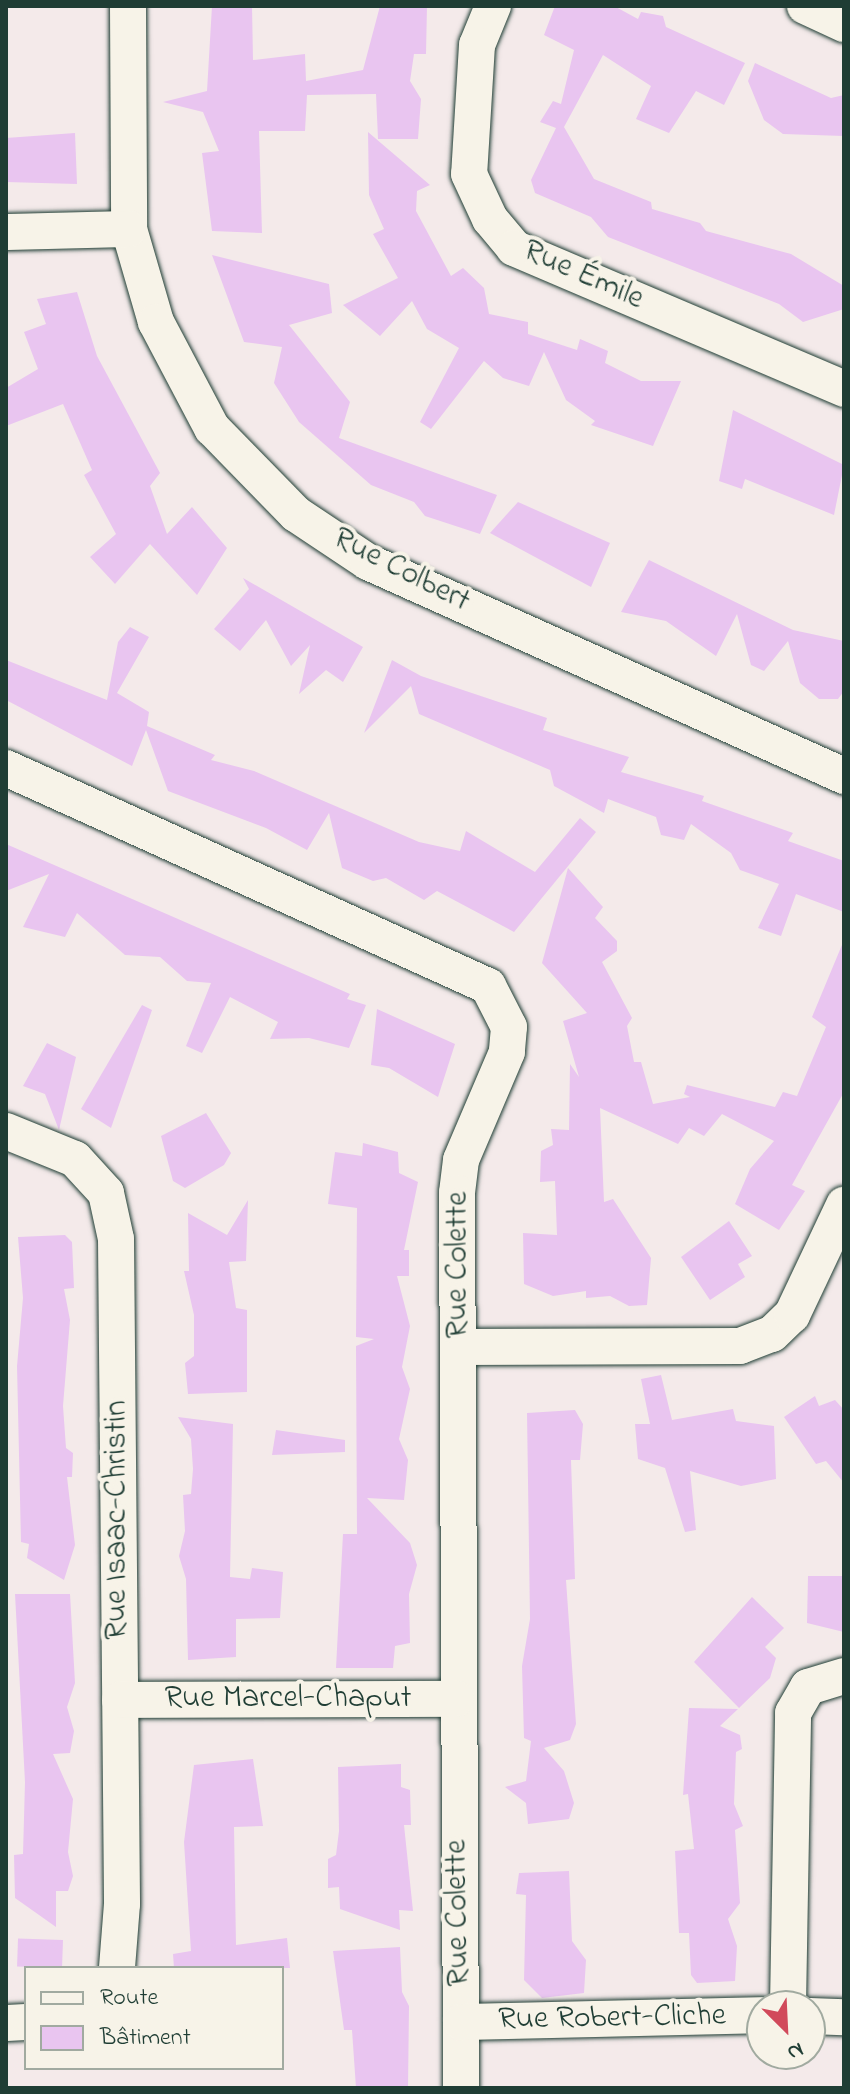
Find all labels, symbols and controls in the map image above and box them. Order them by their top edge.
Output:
street label: Rue Émile [517,232,649,320]
street label: Rue Colbert [326,520,476,622]
street label: Rue Colette [440,1191,478,1339]
street label: Rue Isaac-Christin [99,1400,137,1640]
street label: Rue Marcel-Chaput [164,1680,412,1718]
street label: Rue Colette [439,1839,479,1987]
legend [24,1966,284,2070]
text: Route [100,1981,158,2016]
north arrow [746,1990,826,2070]
street label: Rue Robert-Cliche [498,1998,726,2040]
text: Bâtiment [100,2021,191,2056]
text: N [782,2032,808,2068]

